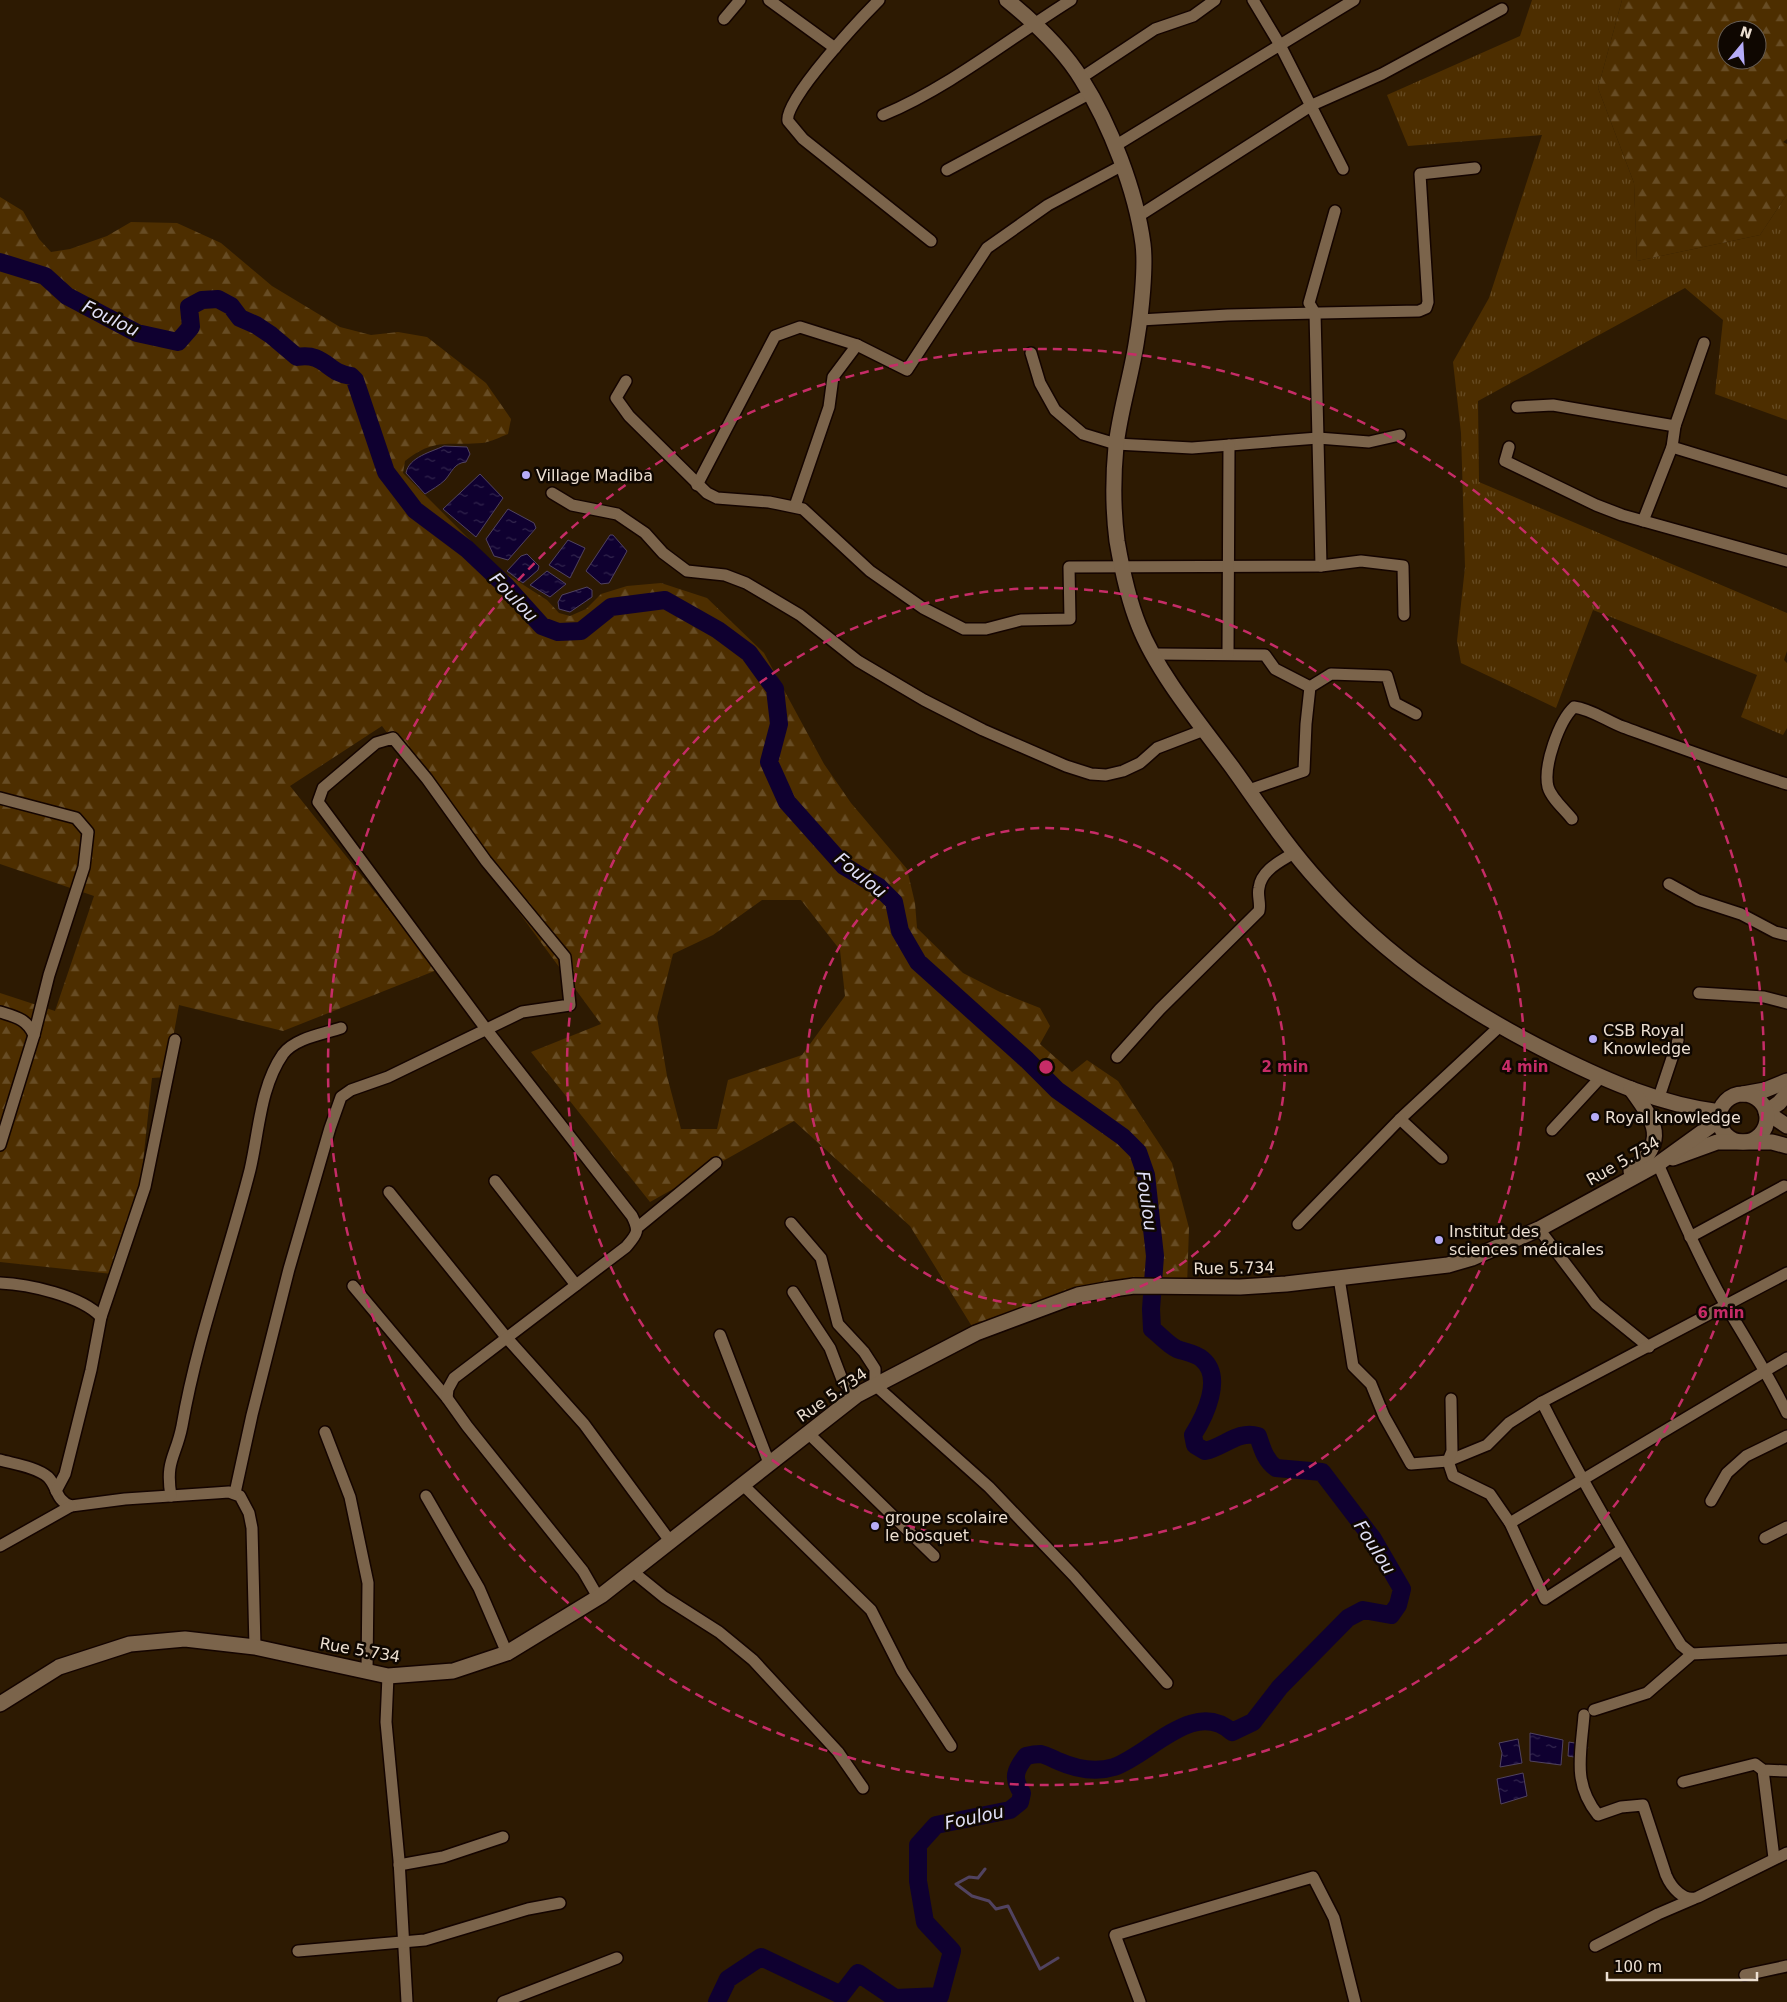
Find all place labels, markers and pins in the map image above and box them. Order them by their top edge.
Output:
place label: Village Madiba [536,466,653,485]
marker: Village Madiba [520,469,532,481]
place label: CSB Royal Knowledge [1603,1021,1691,1058]
marker: CSB Royal Knowledge [1587,1033,1599,1045]
centre of rings [1037,1058,1055,1076]
place label: Royal knowledge [1605,1108,1741,1127]
marker: Royal knowledge [1589,1111,1601,1123]
place label: Institut des sciences médicales [1449,1222,1604,1259]
marker: Institut des sciences médicales [1433,1234,1445,1246]
place label: groupe scolaire le bosquet [885,1508,1008,1545]
marker: groupe scolaire le bosquet [869,1520,881,1532]

